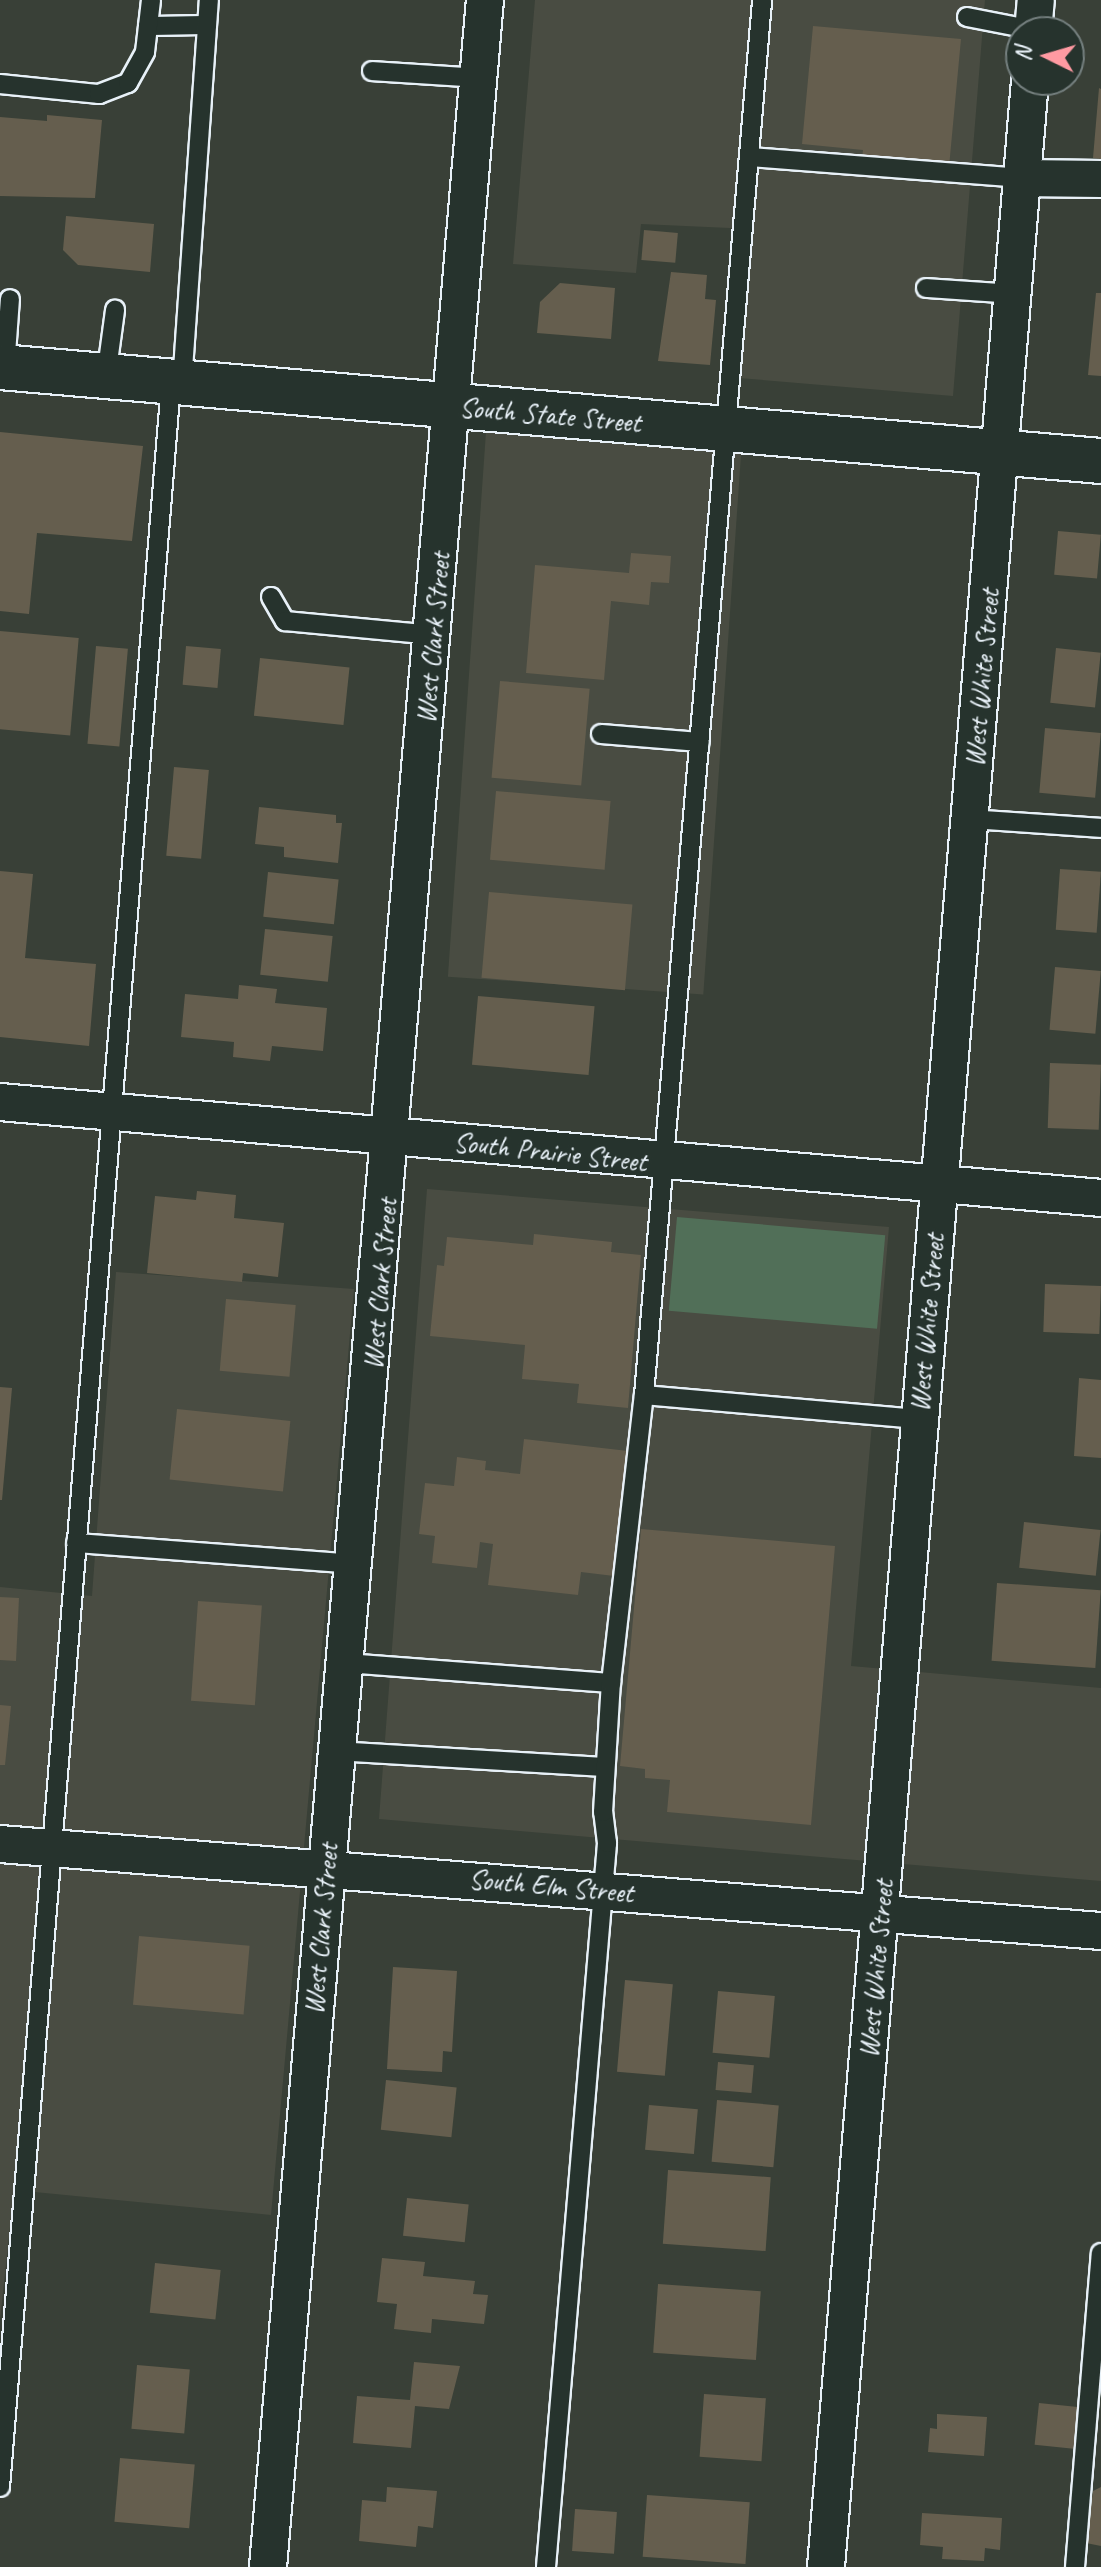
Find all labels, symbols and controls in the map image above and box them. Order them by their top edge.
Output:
north arrow [1005,16,1085,96]
text: N [1009,46,1038,62]
street label: South State Street [457,390,643,440]
street label: West Clark Street [409,550,457,726]
street label: West White Street [957,587,1007,769]
street label: South Prairie Street [451,1125,649,1179]
street label: West Clark Street [356,1196,404,1372]
street label: West White Street [902,1232,952,1414]
street label: West Clark Street [297,1841,345,2017]
street label: South Elm Street [466,1862,636,1910]
street label: West White Street [851,1878,901,2060]

